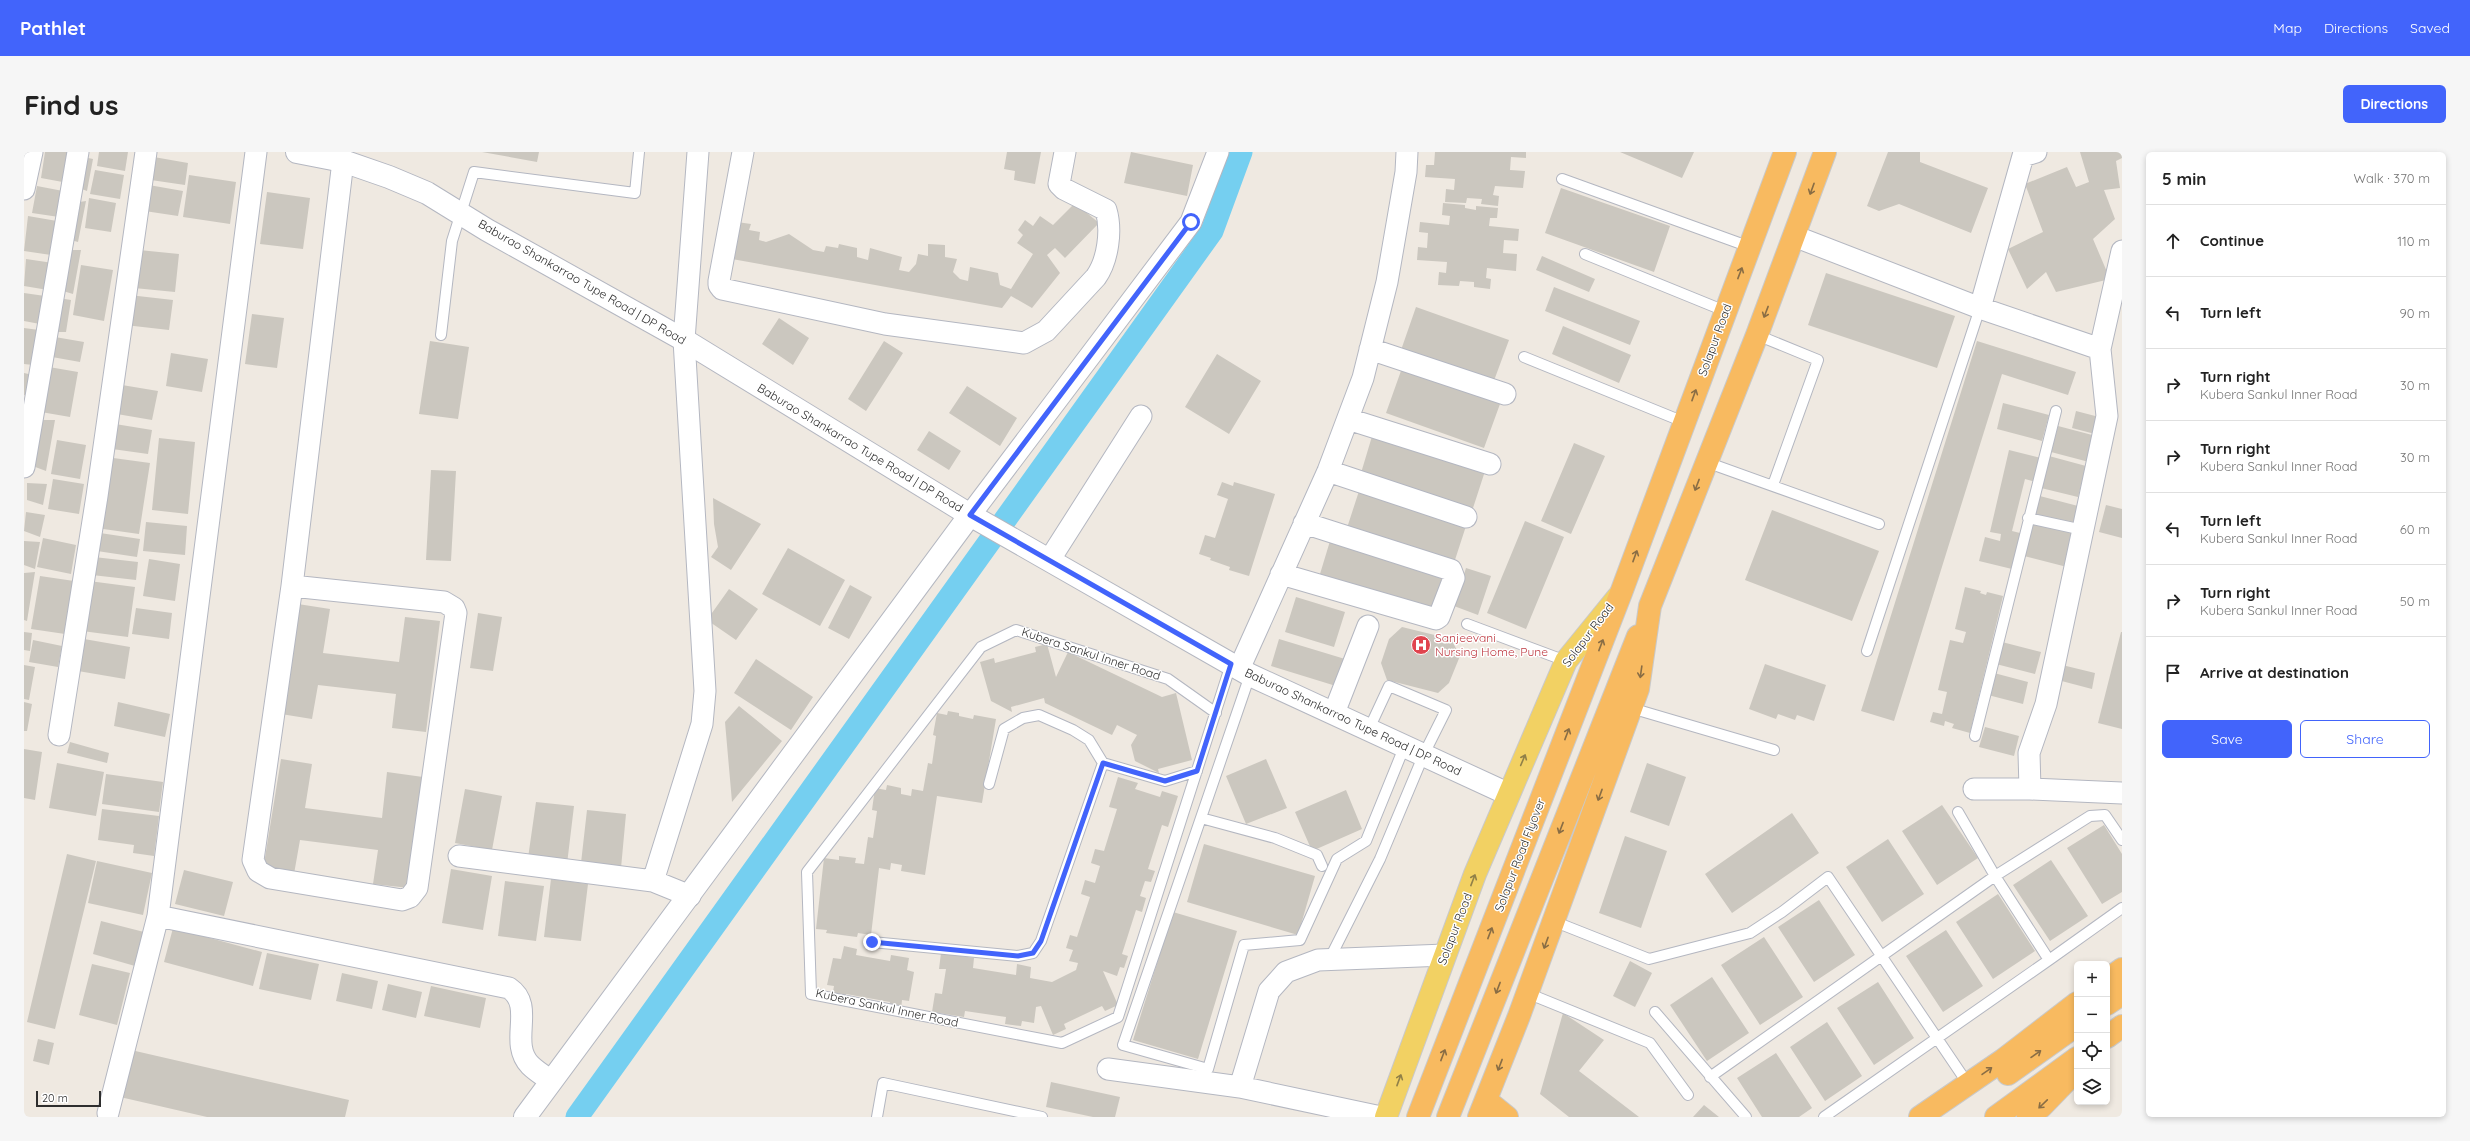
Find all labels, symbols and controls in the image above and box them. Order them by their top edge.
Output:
text: Pathlet [20,16,86,40]
text: Map [2273,19,2302,37]
text: Directions [2324,19,2388,37]
text: Saved [2410,19,2450,37]
button: Directions [2343,85,2446,123]
text: Find us [24,87,118,122]
text: 5 min [2162,168,2206,189]
text: Walk · 370 m [2353,170,2430,186]
one-way arrow [1807,182,1815,194]
route start [1182,213,1200,231]
street label: Baburao Shankarrao Tupe Road | DP Road [476,216,689,347]
icon: ahead [2162,230,2184,252]
text: Continue [2200,231,2264,250]
text: 110 m [2397,233,2430,249]
one-way arrow [1736,267,1744,279]
street label: Solapur Road [1695,302,1735,378]
icon: left [2162,302,2184,324]
text: Turn left [2200,303,2262,322]
one-way arrow [1761,305,1769,317]
text: 90 m [2400,305,2430,321]
text: Turn right [2200,367,2271,386]
icon: right [2162,374,2184,396]
text: 30 m [2400,377,2430,393]
street label: Baburao Shankarrao Tupe Road | DP Road [755,380,966,515]
text: Kubera Sankul Inner Road [2200,386,2357,402]
one-way arrow [1691,389,1699,401]
text: Turn right [2200,439,2271,458]
icon: right [2162,446,2184,468]
text: 30 m [2400,449,2430,465]
text: Kubera Sankul Inner Road [2200,458,2357,474]
one-way arrow [1692,478,1700,490]
text: Turn left [2200,511,2262,530]
icon: left [2162,518,2184,540]
text: 60 m [2400,521,2430,537]
text: Kubera Sankul Inner Road [2200,530,2357,546]
one-way arrow [1631,550,1639,562]
text: Turn right [2200,583,2271,602]
icon: right [2162,590,2184,612]
text: 50 m [2400,593,2430,609]
street label: Solapur Road [1559,600,1616,669]
text: Kubera Sankul Inner Road [2200,602,2357,618]
street label: Kubera Sankul Inner Road [1020,624,1163,683]
place label: Sanjeevani Nursing Home, Pune [1435,630,1548,659]
hospital icon: Sanjeevani Nursing Home, Pune [1410,634,1432,656]
one-way arrow [1598,639,1606,651]
icon: arrive [2162,662,2184,684]
text: Arrive at destination [2200,663,2349,682]
street label: Baburao Shankarrao Tupe Road | DP Road [1242,665,1464,778]
one-way arrow [1637,665,1645,678]
button: Save [2162,720,2292,758]
button: Share [2300,720,2430,758]
one-way arrow [1564,728,1572,740]
one-way arrow [1520,754,1527,766]
one-way arrow [1595,788,1603,800]
street label: Solapur Road Flyover [1491,796,1548,914]
one-way arrow [1557,821,1565,833]
one-way arrow [1470,874,1478,886]
street label: Solapur Road [1434,891,1475,967]
one-way arrow [1486,928,1494,940]
route end [863,933,881,951]
one-way arrow [1541,937,1549,949]
map controls [2074,961,2110,1105]
button: + [2074,961,2110,997]
one-way arrow [1494,982,1502,994]
street label: Kubera Sankul Inner Road [814,985,960,1030]
button: − [2074,997,2110,1033]
button: locate [2074,1033,2110,1069]
one-way arrow [1439,1049,1447,1061]
one-way arrow [2030,1050,2041,1058]
one-way arrow [1495,1059,1503,1071]
one-way arrow [1981,1067,1992,1075]
button: layers [2074,1069,2110,1105]
one-way arrow [1396,1075,1404,1087]
scale bar [36,1089,101,1108]
text: 20 m [42,1091,68,1105]
one-way arrow [2038,1100,2048,1109]

